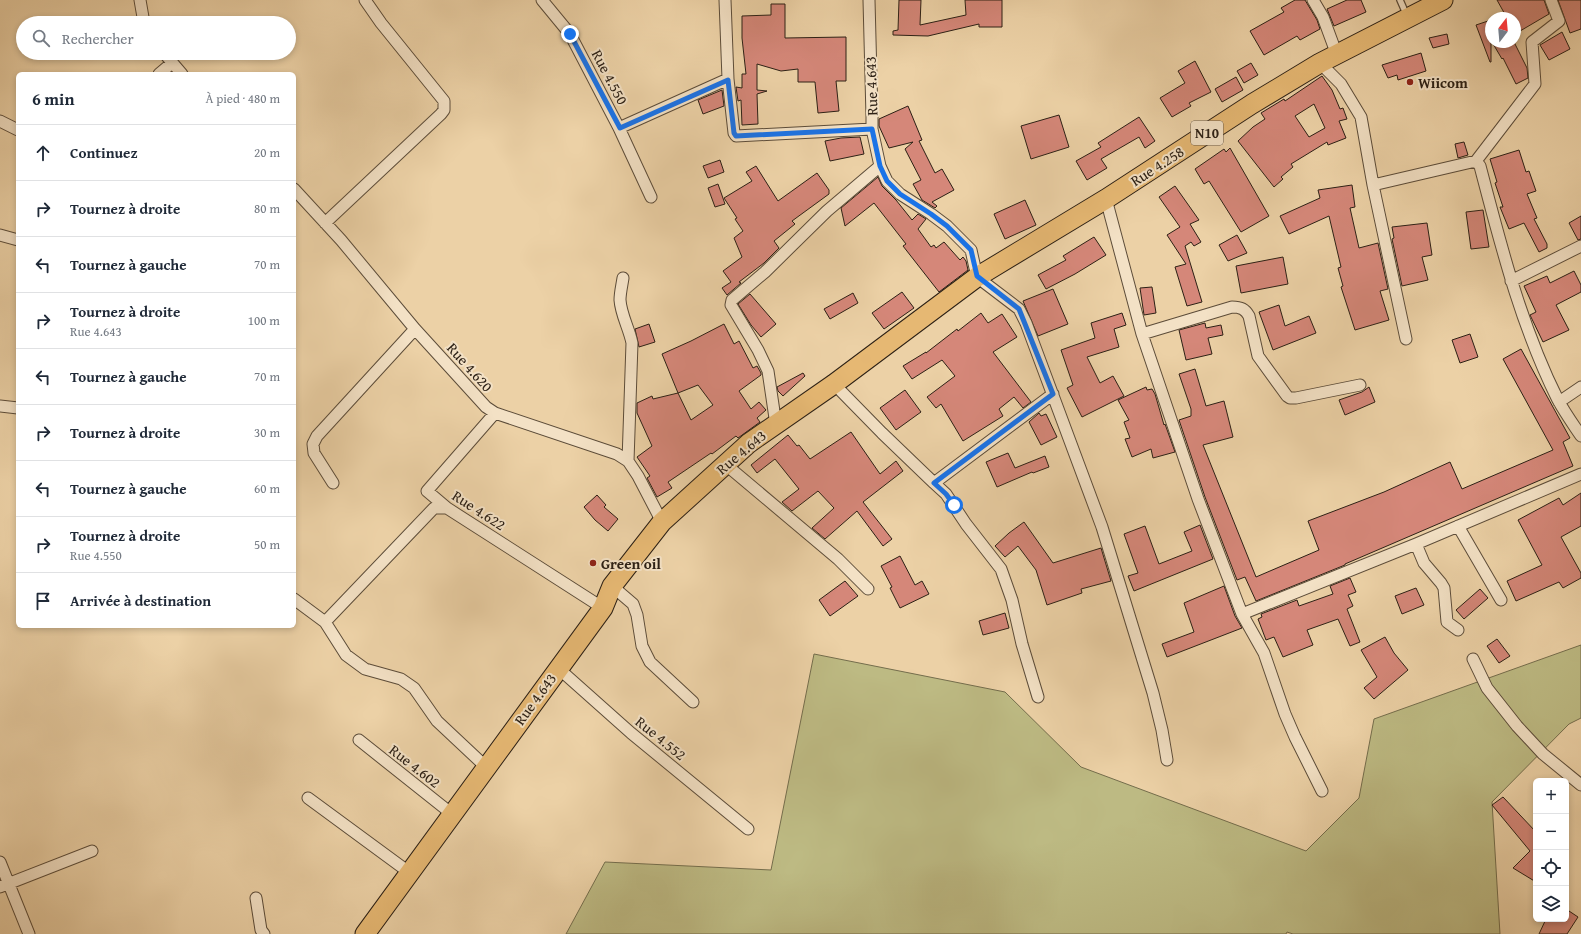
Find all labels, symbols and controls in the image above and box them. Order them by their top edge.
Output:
north arrow [1485,12,1521,48]
search box [16,16,296,60]
route end [561,25,579,43]
icon: search [30,27,52,49]
text: Rechercher [62,28,134,49]
street label: Rue 4.550 [587,46,633,108]
street label: Rue 4.643 [859,56,883,116]
place label: Wiicom [1418,72,1468,93]
marker: Wiicom [1405,77,1415,87]
text: 6 min [32,86,74,111]
text: À pied · 480 m [205,89,280,108]
road number: N10 [1191,121,1223,145]
street label: Rue 4.258 [1126,141,1188,191]
icon: ahead [32,142,54,164]
text: Continuez [70,142,138,163]
text: 20 m [254,143,280,162]
icon: right [32,198,54,220]
text: Tournez à droite [70,198,180,219]
text: 80 m [254,199,280,218]
icon: left [32,254,54,276]
text: Tournez à gauche [70,254,187,275]
text: 70 m [254,255,280,274]
text: Tournez à droite [70,301,180,322]
icon: right [32,310,54,332]
text: 100 m [248,311,280,330]
text: Rue 4.643 [70,322,122,341]
street label: Rue 4.620 [442,338,498,396]
icon: left [32,366,54,388]
text: Tournez à gauche [70,366,187,387]
text: 70 m [254,367,280,386]
icon: right [32,422,54,444]
text: Tournez à droite [70,422,180,443]
text: 30 m [254,423,280,442]
street label: Rue 4.643 [711,425,771,479]
icon: left [32,478,54,500]
text: Tournez à gauche [70,478,187,499]
text: 60 m [254,479,280,498]
street label: Rue 4.622 [448,485,510,535]
route start [945,496,963,514]
text: Tournez à droite [70,525,180,546]
icon: right [32,534,54,556]
text: 50 m [254,535,280,554]
text: Rue 4.550 [70,546,122,565]
place label: Green oil [601,553,661,574]
marker: Green oil [588,558,598,568]
icon: arrive [32,590,54,612]
text: Arrivée à destination [70,590,211,611]
street label: Rue 4.643 [509,669,561,729]
street label: Rue 4.552 [631,711,691,765]
street label: Rue 4.602 [385,739,445,793]
map controls [1533,778,1569,922]
button: + [1533,778,1569,814]
button: − [1533,814,1569,850]
button: locate [1533,850,1569,886]
button: layers [1533,886,1569,922]

